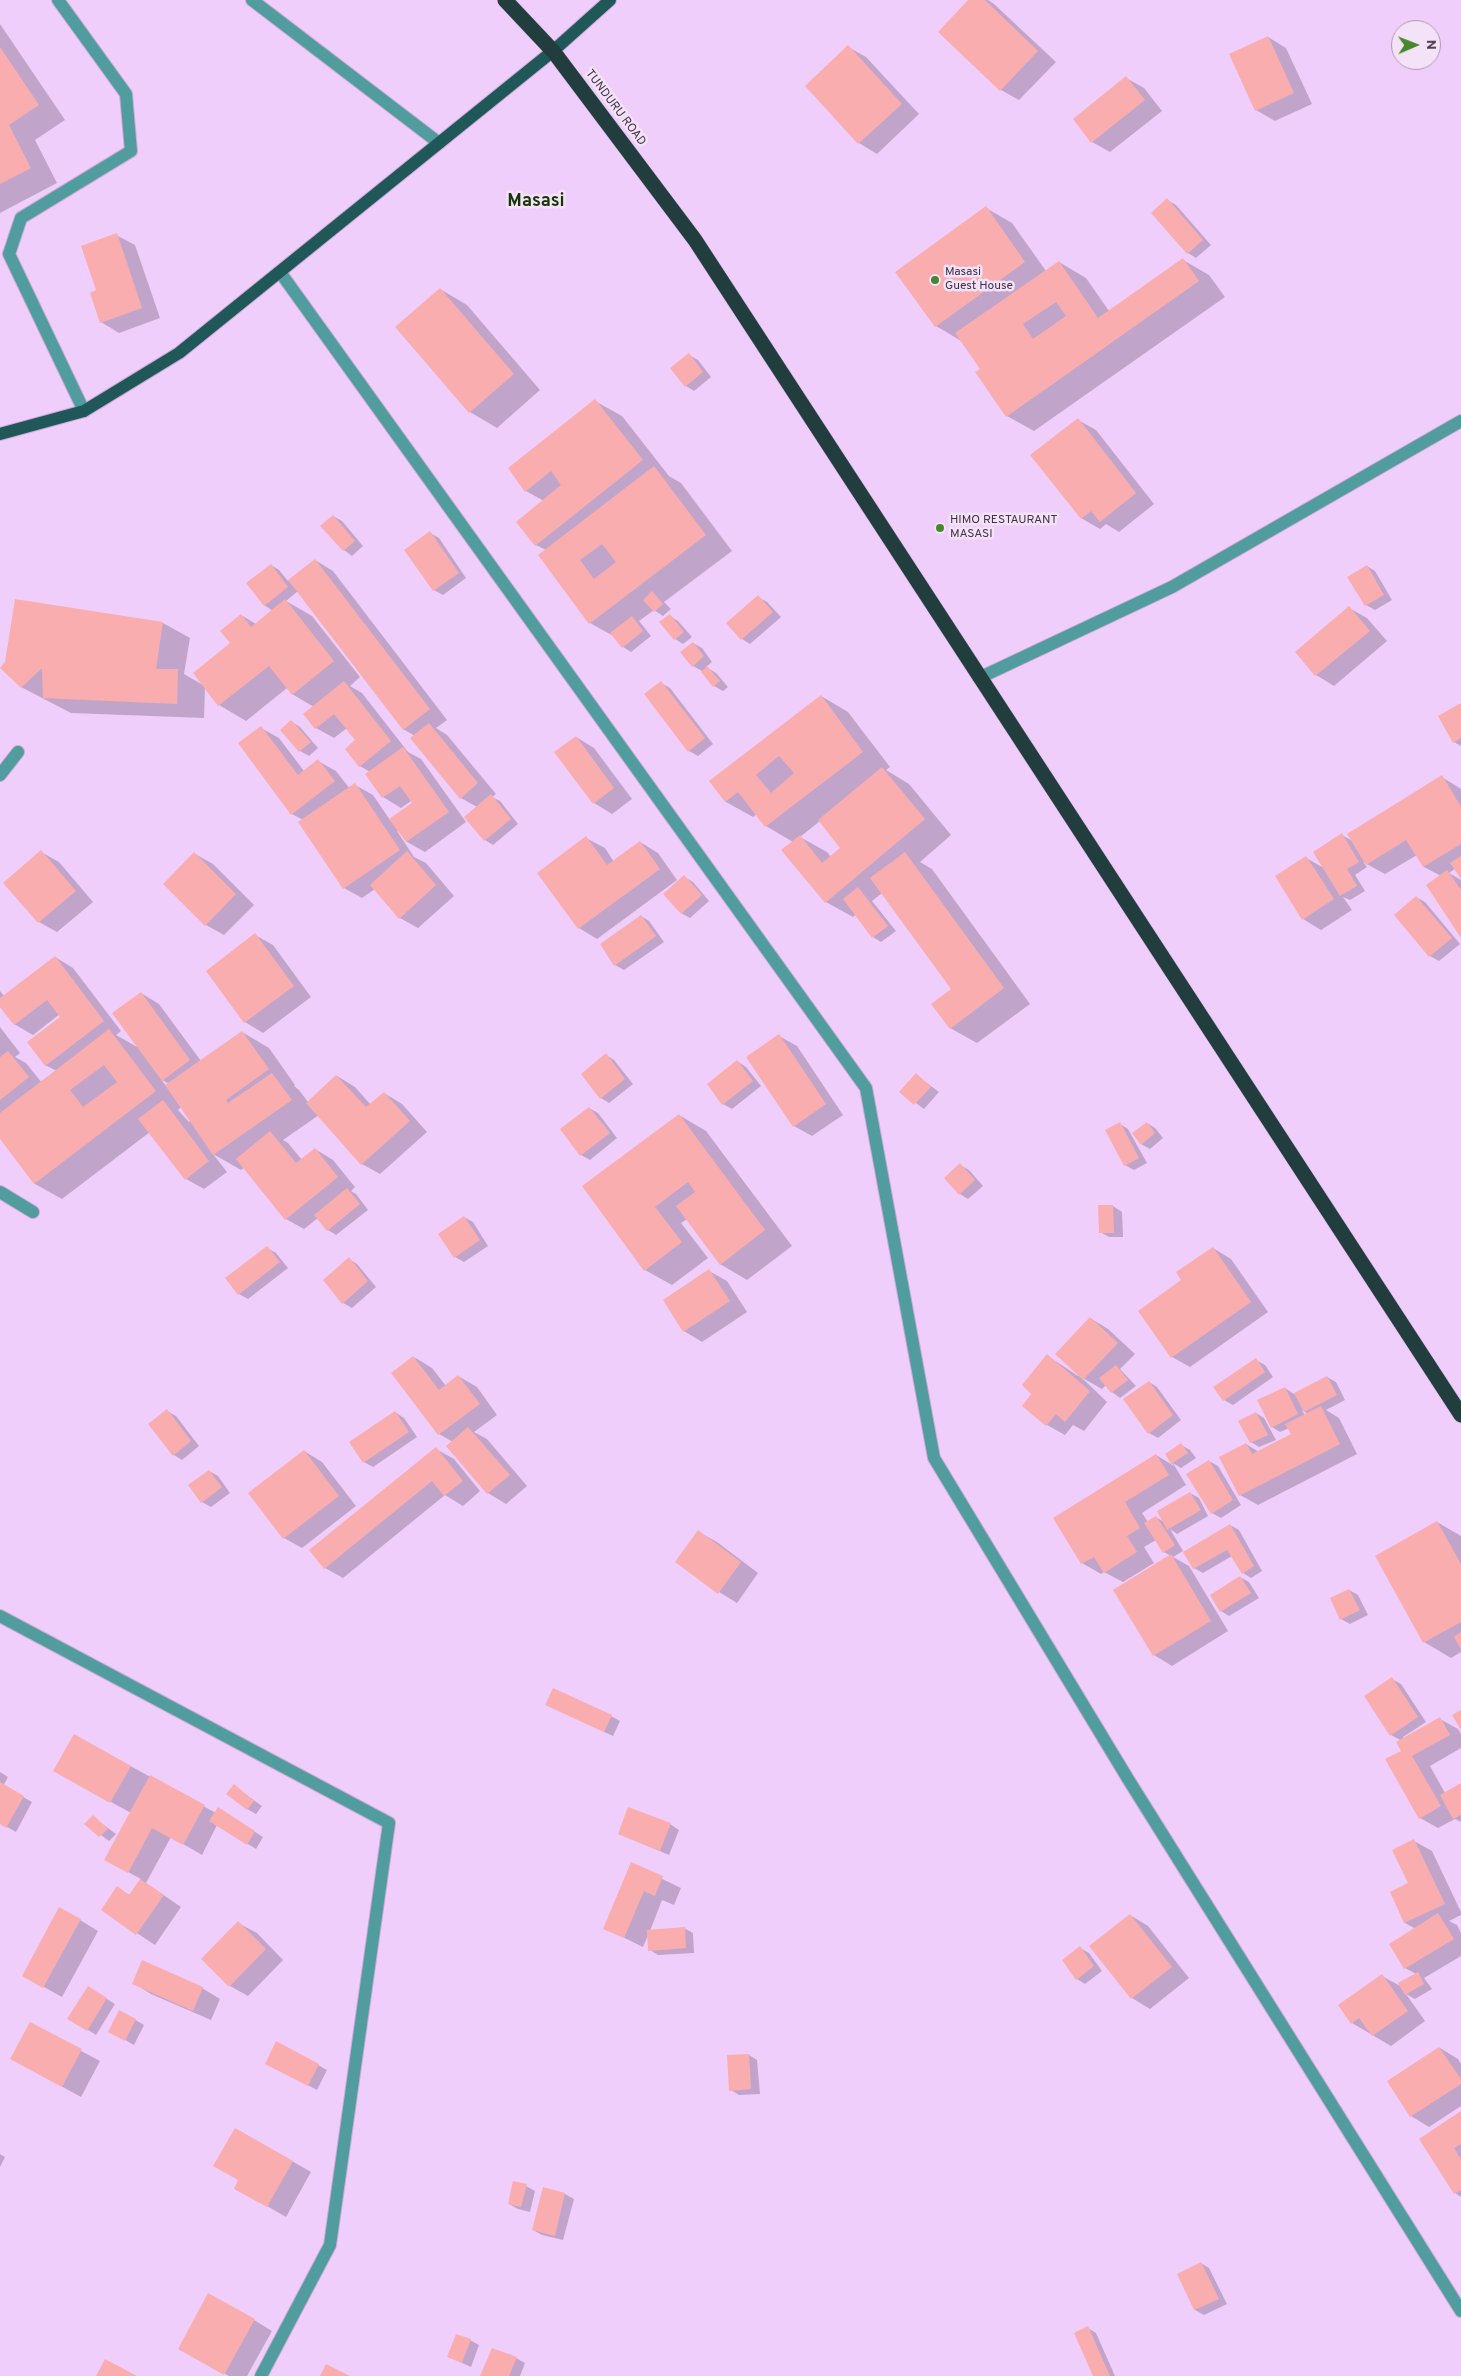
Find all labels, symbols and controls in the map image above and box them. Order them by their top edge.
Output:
north arrow [1391,20,1441,70]
text: N [1422,40,1439,50]
street label: TUNDURU ROAD [582,67,648,149]
district label: Masasi [507,191,565,213]
place label: Masasi Guest House [945,266,1013,294]
marker: Masasi Guest House [929,274,941,286]
place label: HIMO RESTAURANT MASASI [950,514,1057,542]
marker: HIMO RESTAURANT MASASI [934,522,946,534]

